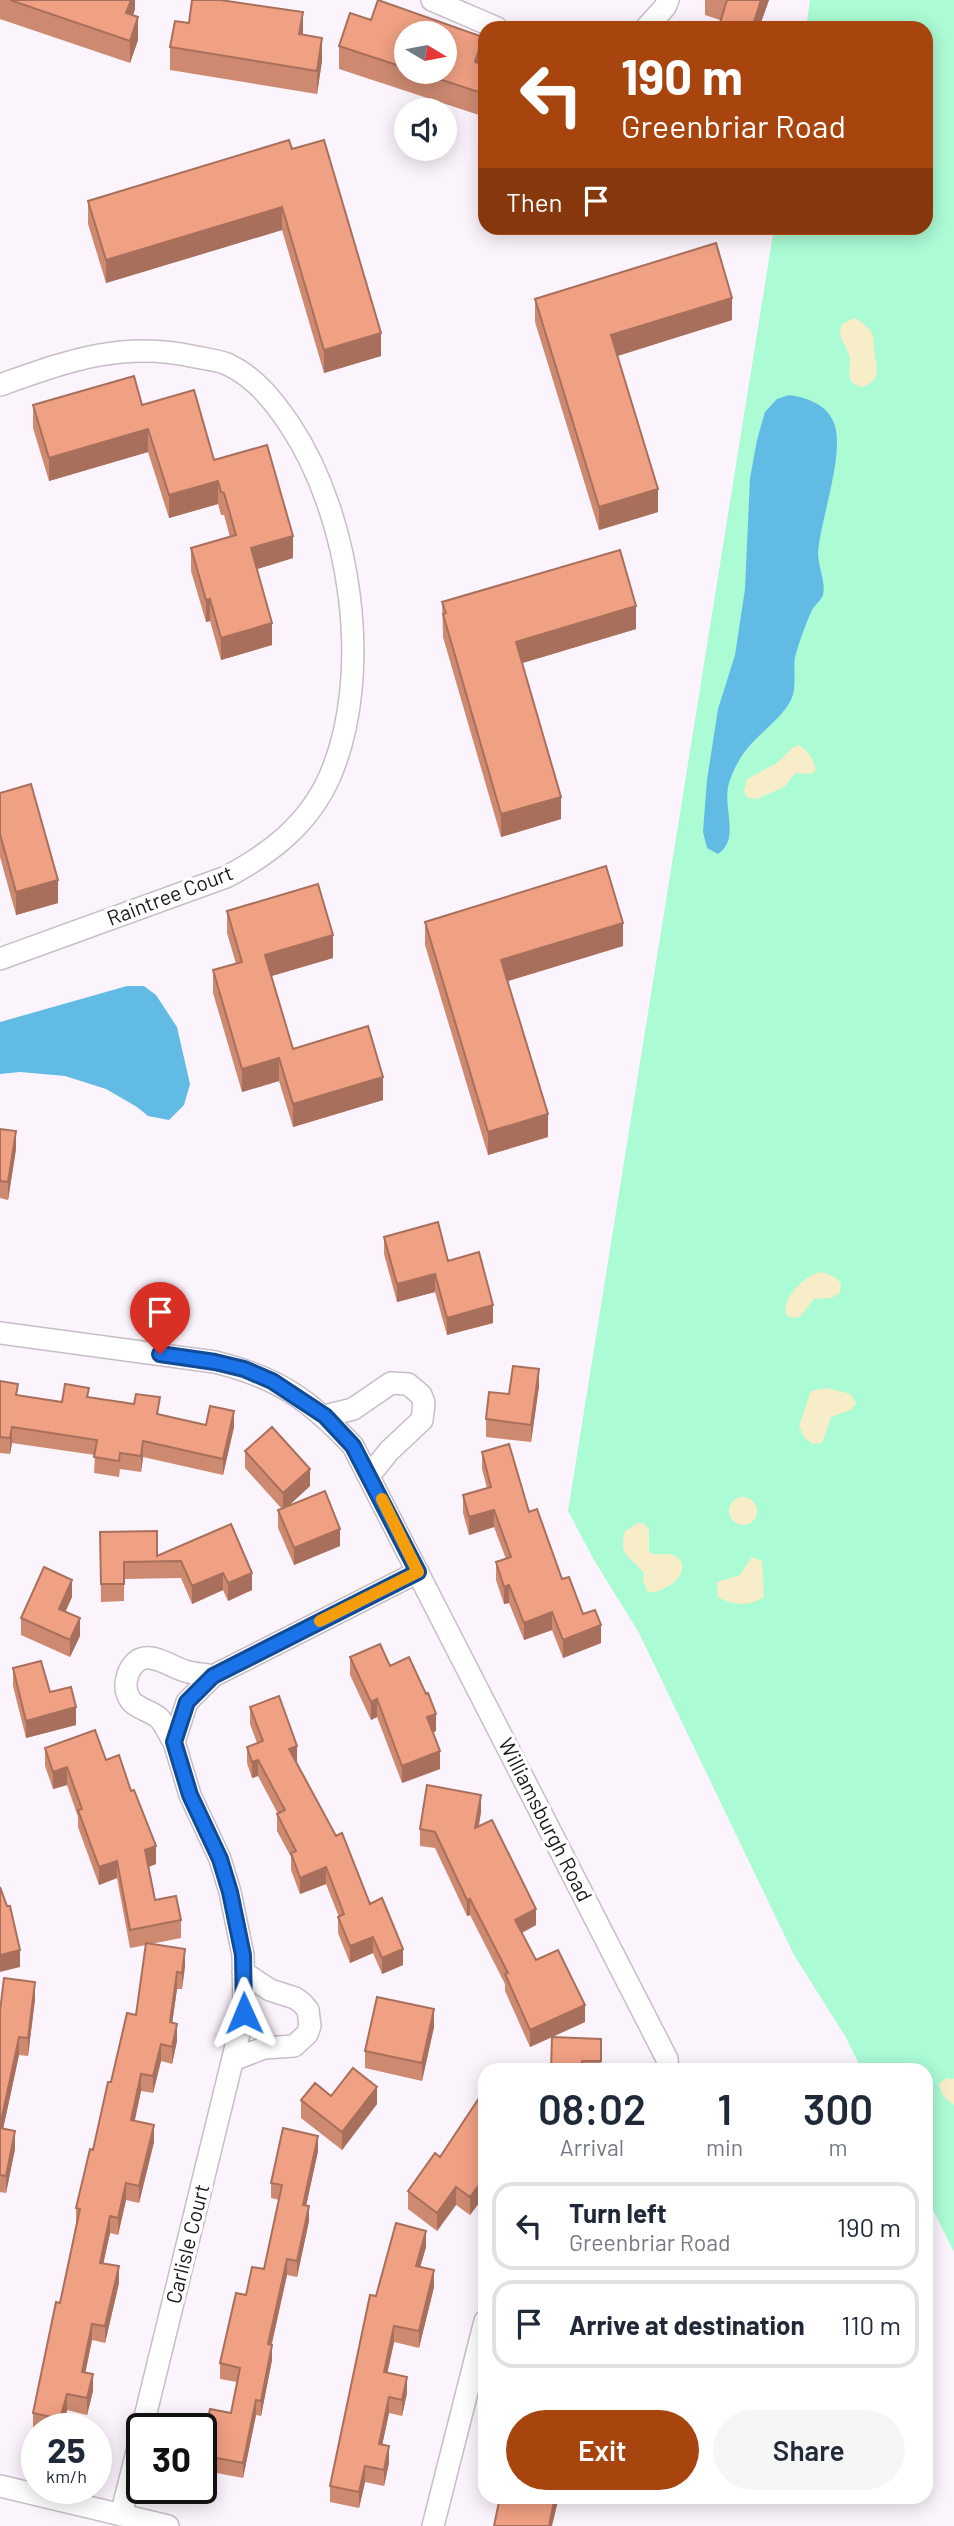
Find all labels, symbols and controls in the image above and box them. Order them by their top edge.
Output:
north arrow [394,21,457,84]
map controls [394,21,457,161]
text: 190 m [621,46,743,105]
icon: left [506,49,597,140]
button: sound [394,98,457,161]
text: Greenbriar Road [621,106,846,144]
icon: arrive [577,182,615,220]
text: Then [506,186,563,217]
street label: Raintree Court [103,859,236,930]
pin [130,1282,190,1354]
icon: arrive [141,1293,179,1331]
street label: Williamsburgh Road [494,1733,598,1905]
position arrow [207,1976,281,2050]
text: 08:02 [538,2083,646,2133]
text: 1 [717,2083,732,2133]
text: 300 [803,2083,873,2133]
text: Arrival [560,2133,624,2161]
text: min [706,2133,743,2161]
text: m [829,2133,848,2161]
street label: Carlisle Court [160,2181,213,2306]
text: Turn left [569,2197,667,2228]
icon: left [510,2207,548,2245]
text: 190 m [837,2211,901,2242]
text: Greenbriar Road [569,2228,731,2256]
icon: arrive [510,2305,548,2343]
text: Arrive at destination [569,2309,805,2340]
text: 110 m [841,2309,901,2340]
button: Exit [506,2410,699,2490]
button: Share [713,2410,905,2490]
speed limit sign: 30 [126,2413,217,2504]
text: 25 [47,2428,86,2470]
text: km/h [46,2465,87,2487]

